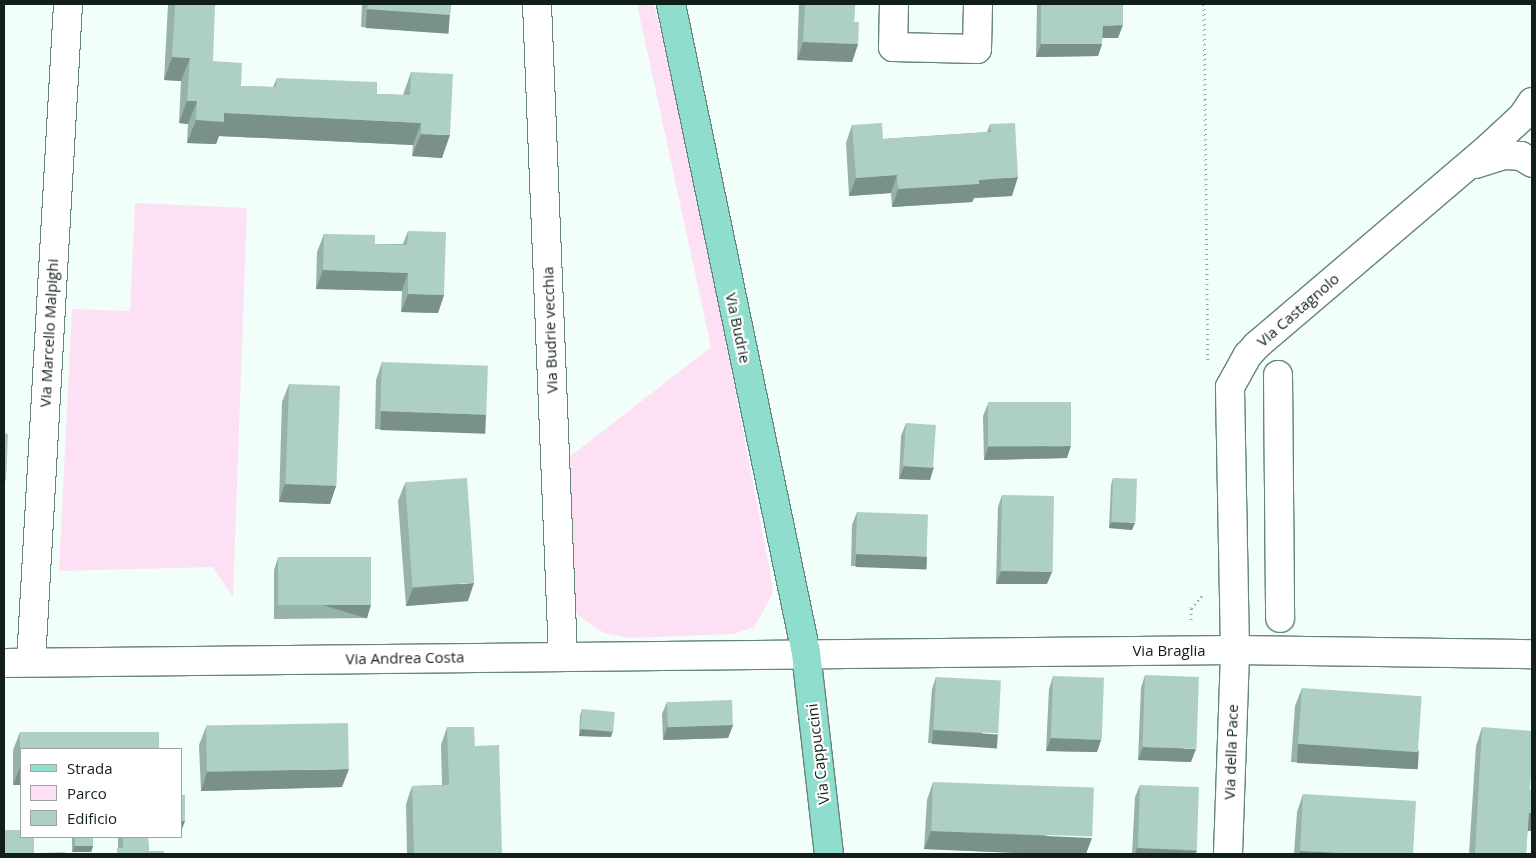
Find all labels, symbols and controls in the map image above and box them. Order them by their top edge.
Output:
street label: Via Marcello Malpighi [36,258,62,408]
street label: Via Budrie vecchia [539,266,561,394]
street label: Via Castagnolo [1253,270,1343,350]
street label: Via Budrie [722,291,754,365]
street label: Via Braglia [1132,642,1206,660]
street label: Via Andrea Costa [345,648,465,668]
street label: Via Cappuccini [803,703,833,805]
street label: Via della Pace [1220,704,1242,800]
legend [20,748,182,838]
text: Strada [67,758,113,778]
text: Parco [67,783,107,803]
text: Edificio [67,808,117,828]

